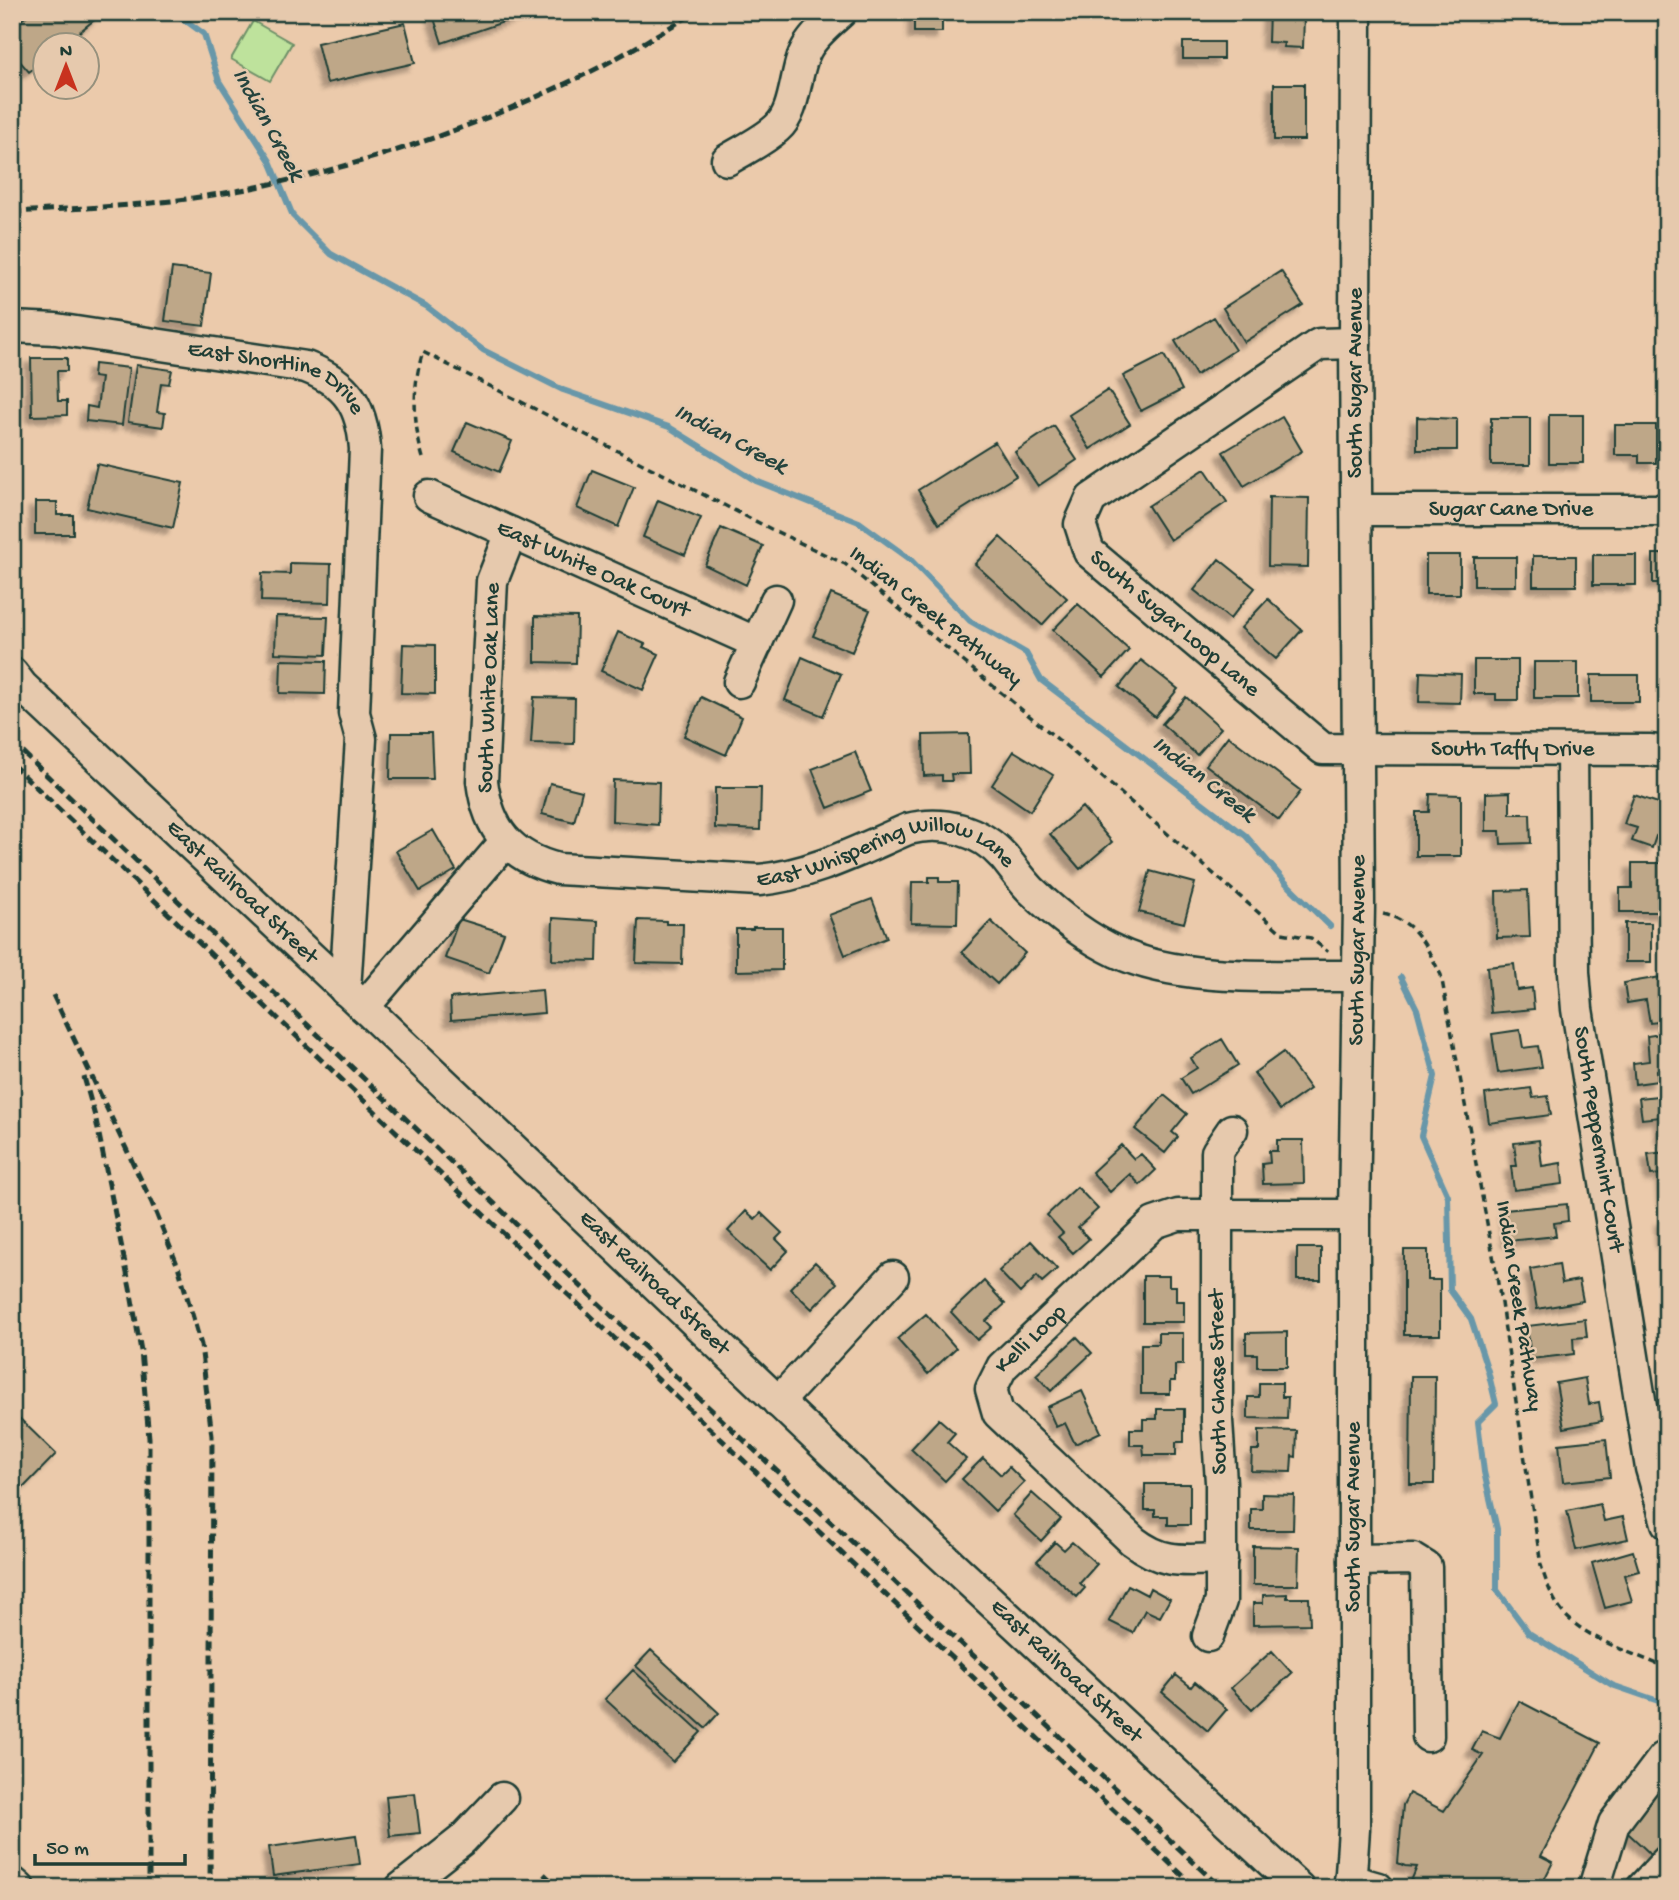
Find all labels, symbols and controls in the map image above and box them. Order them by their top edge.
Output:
north arrow [32,32,102,102]
text: N [60,41,72,64]
water label: Indian Creek [224,64,311,188]
street label: South Sugar Avenue [1343,287,1370,478]
street label: East Shortline Drive [186,336,371,420]
water label: Indian Creek [669,398,793,483]
street label: Sugar Cane Drive [1429,497,1594,524]
street label: East White Oak Court [492,515,696,625]
street label: Indian Creek Pathway [843,541,1027,693]
street label: South Sugar Loop Lane [1084,544,1266,704]
street label: South White Oak Lane [473,581,507,794]
water label: Indian Creek [1145,730,1263,831]
street label: South Taffy Drive [1431,736,1596,763]
text: East Whispering Willow Lane [755,812,1022,894]
street label: East Railroad Street [160,815,325,971]
street label: South Sugar Avenue [1343,854,1373,1046]
street label: East Whispering Willow Lane [743,860,1019,892]
street label: South Peppermint Court [1567,1025,1630,1255]
street label: Indian Creek Pathway [1488,1199,1548,1413]
street label: East Railroad Street [573,1205,736,1363]
street label: South Chase Street [1204,1288,1234,1475]
street label: Kelli Loop [989,1299,1072,1380]
street label: South Sugar Avenue [1341,1421,1368,1612]
street label: East Railroad Street [984,1594,1149,1750]
scale bar [35,1823,186,1867]
text: 50 m [46,1838,89,1863]

